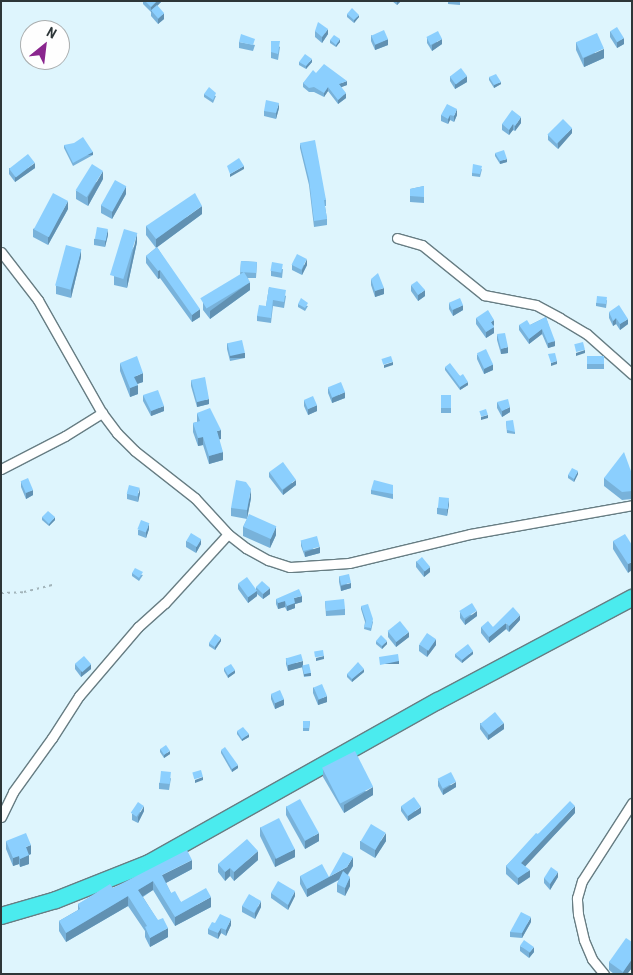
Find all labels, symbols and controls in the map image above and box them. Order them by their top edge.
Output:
north arrow [20,20,70,70]
text: N [44,24,59,42]

